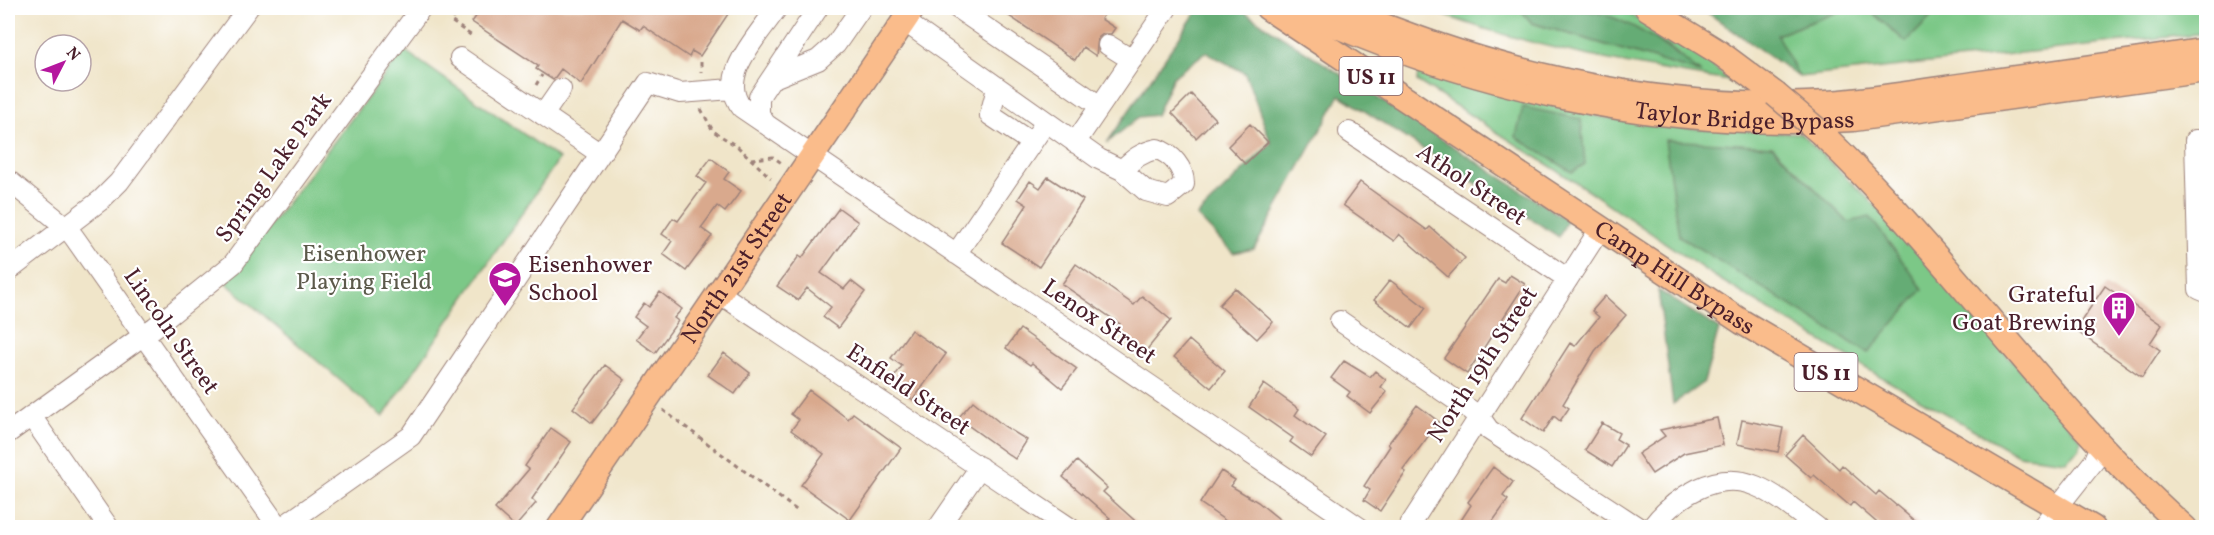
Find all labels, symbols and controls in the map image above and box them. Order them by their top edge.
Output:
north arrow [33,33,93,93]
text: N [61,43,85,66]
road number: US 11 [1340,57,1402,95]
street label: Spring Lake Park [208,86,341,251]
street label: Taylor Bridge Bypass [1632,95,1855,140]
street label: Athol Street [1409,136,1533,235]
street label: North 21st Street [674,186,802,351]
street label: Camp Hill Bypass [1587,214,1760,345]
park label: Eisenhower Playing Field [296,238,432,300]
place label: Eisenhower School [528,249,652,311]
school or university icon: Eisenhower School [487,260,523,307]
street label: Lincoln Street [114,262,227,402]
street label: Lenox Street [1035,272,1163,374]
place label: Grateful Goat Brewing [1952,279,2096,341]
street label: North 19th Street [1420,280,1547,450]
building icon: Grateful Goat Brewing [2101,290,2137,337]
street label: Enfield Street [839,336,977,445]
road number: US 11 [1794,353,1858,391]

